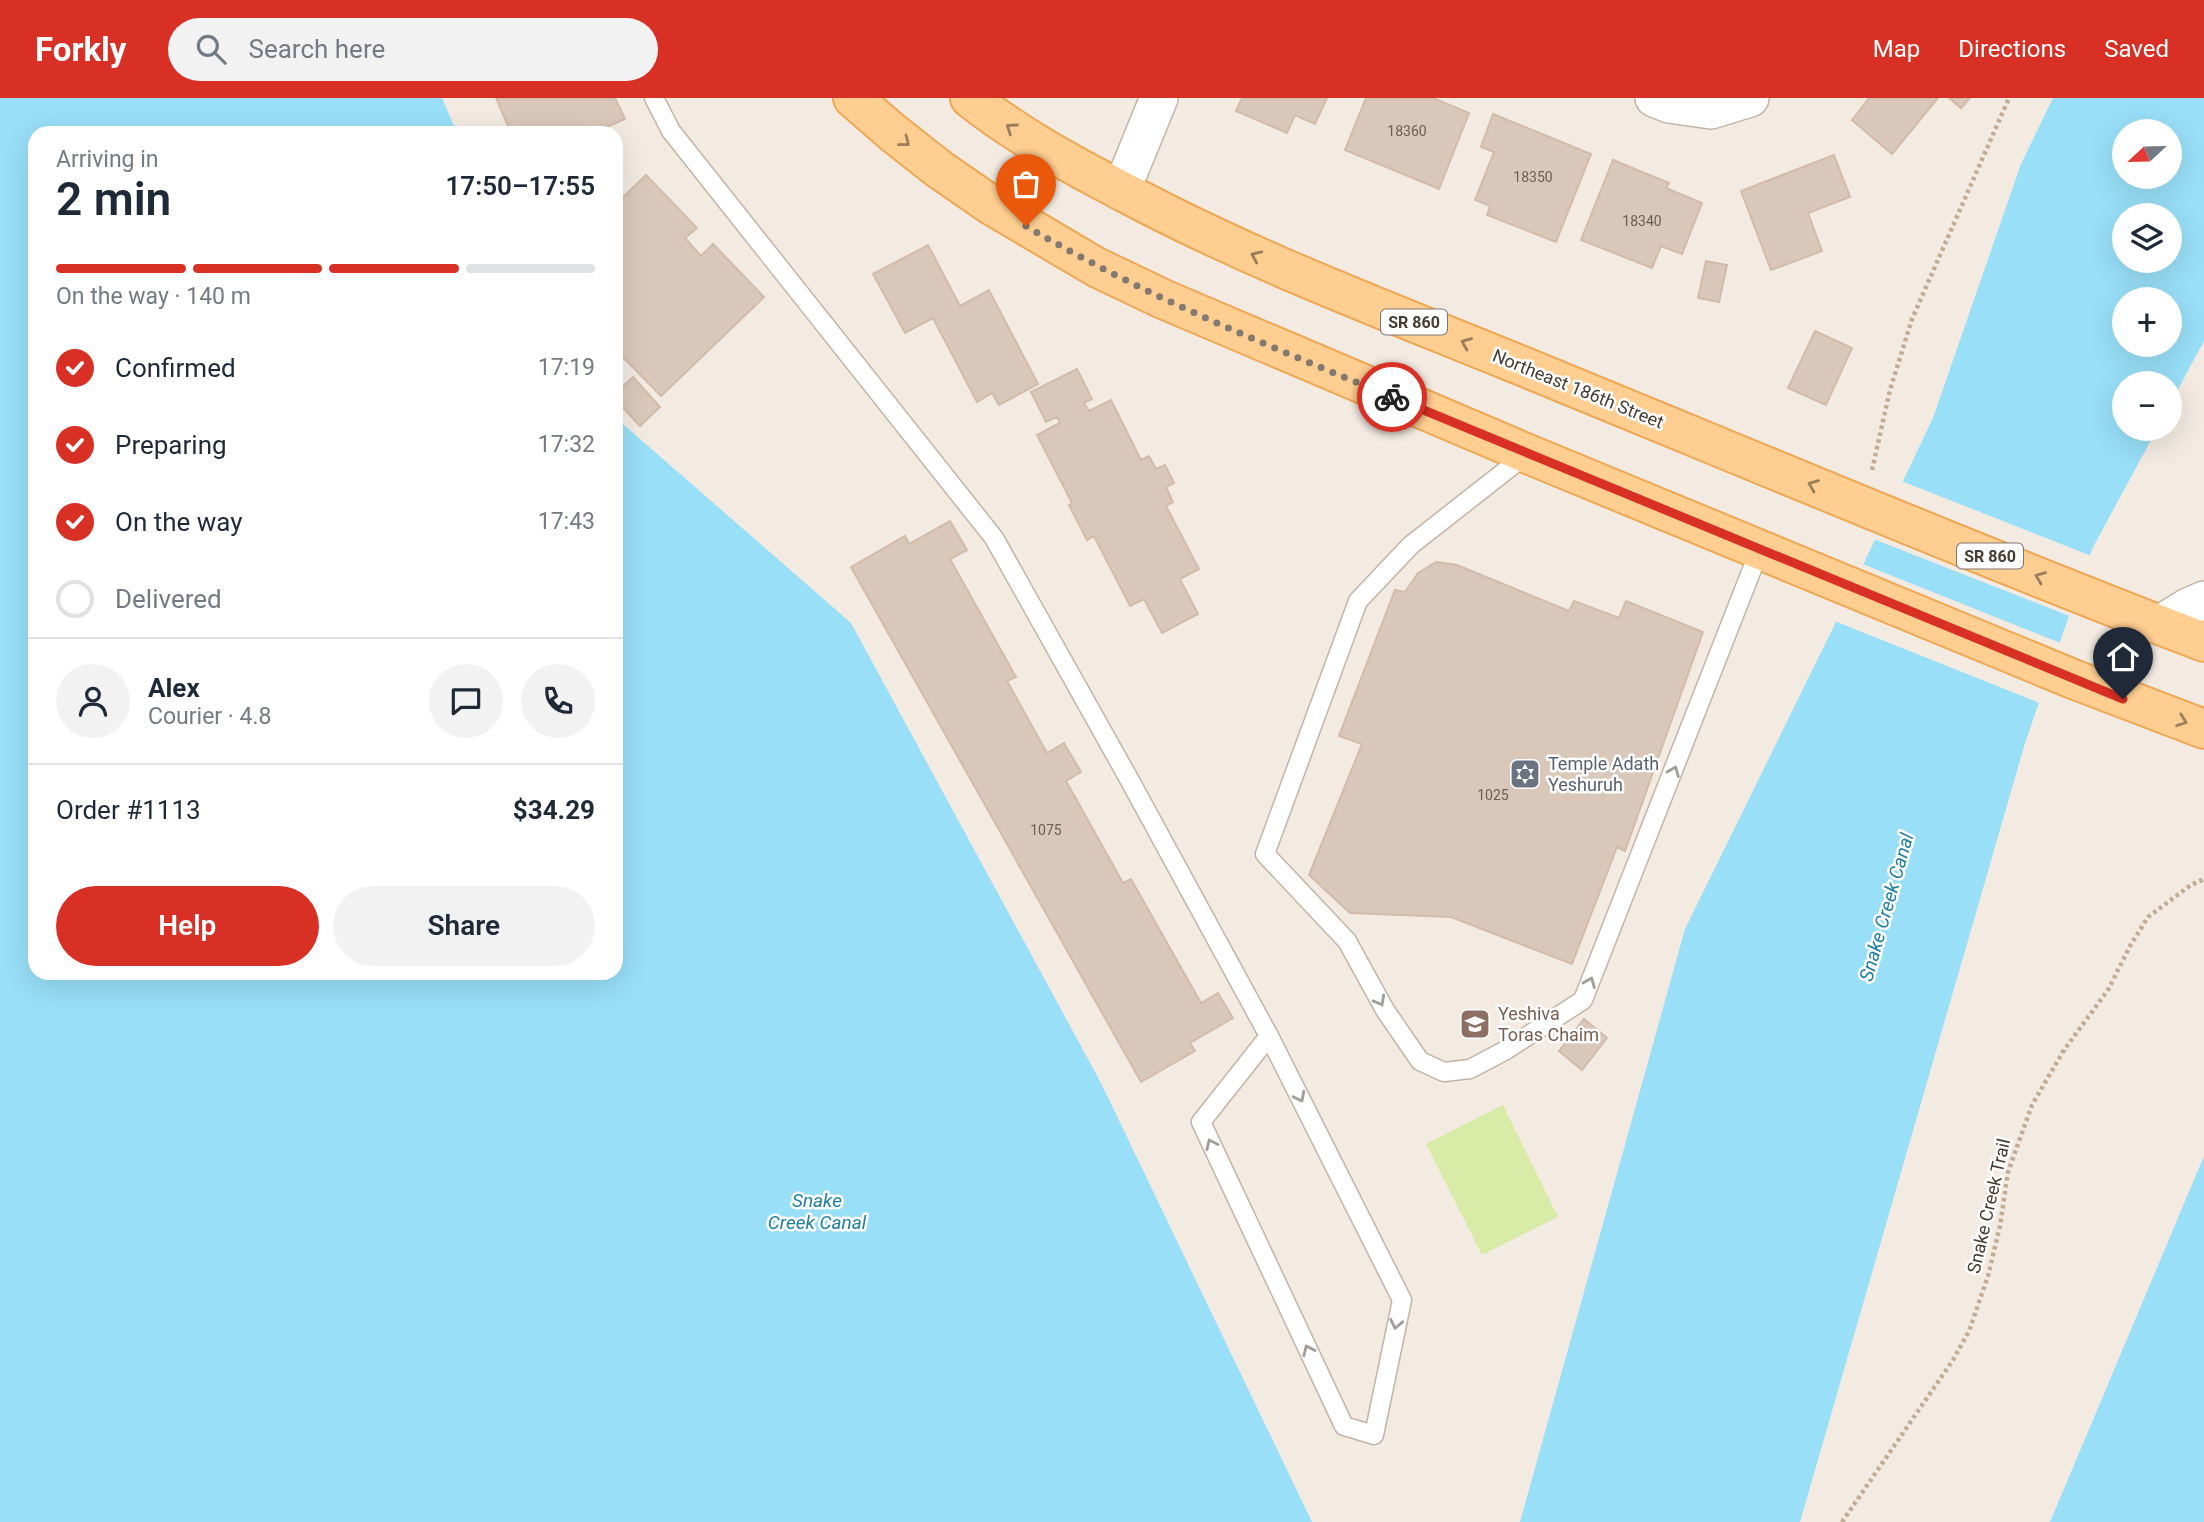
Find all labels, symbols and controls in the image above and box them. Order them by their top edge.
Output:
search box [168,18,658,81]
text: Forkly [35,30,126,69]
icon: search [192,30,230,68]
text: Search here [248,34,385,64]
text: Map [1873,35,1920,63]
text: Directions [1958,35,2066,63]
text: Saved [2104,35,2169,63]
north arrow [2112,119,2182,189]
map controls [2112,119,2182,441]
house number: 18360 [1387,123,1427,139]
one-way arrow [1006,124,1019,136]
one-way arrow [897,134,910,147]
text: Arriving in [56,146,159,173]
pin [996,154,1056,226]
icon: bag [1007,165,1045,203]
house number: 18350 [1513,169,1553,185]
text: 17:50–17:55 [445,171,595,201]
text: 2 min [56,172,171,226]
button: layers [2112,203,2182,273]
house number: 18340 [1622,213,1662,229]
one-way arrow [1250,250,1263,264]
text: On the way · 140 m [56,283,251,310]
button: + [2112,287,2182,357]
road number: SR 860 [1381,310,1447,334]
one-way arrow [1460,337,1473,351]
street label: Northeast 186th Street [1490,345,1667,433]
icon: check [56,349,94,387]
text: Confirmed [115,353,236,383]
text: 17:19 [538,354,595,381]
courier [1357,362,1427,432]
button: − [2112,371,2182,441]
icon: bike [1373,378,1411,416]
icon: check [56,426,94,464]
text: Preparing [115,430,227,460]
text: 17:32 [538,431,595,458]
one-way arrow [1807,479,1819,493]
icon: check [56,503,94,541]
text: On the way [115,507,243,537]
text: 17:43 [538,508,595,535]
road number: SR 860 [1957,544,2023,569]
one-way arrow [2035,571,2047,585]
text: Delivered [115,584,222,614]
pin [2093,627,2153,699]
icon: home [2104,638,2142,676]
button: person [56,664,130,738]
button: chat [429,664,503,738]
button: phone [521,664,595,738]
text: Alex [148,673,200,703]
text: Courier · 4.8 [148,703,271,730]
one-way arrow [2176,713,2188,727]
place label: Temple Adath Yeshuruh [1548,753,1659,795]
synagogue icon: Temple Adath Yeshuruh [1508,757,1542,791]
one-way arrow [1665,765,1679,777]
house number: 1025 [1477,787,1509,803]
text: Order #1113 [56,795,201,825]
text: $34.29 [513,795,595,825]
house number: 1075 [1030,822,1062,838]
water label: Snake Creek Canal [1854,830,1919,984]
button: Help [56,886,319,966]
button: Share [333,886,595,966]
one-way arrow [1582,977,1596,989]
one-way arrow [1372,994,1385,1006]
place label: Yeshiva Toras Chaim [1498,1003,1599,1045]
school or university icon: Yeshiva Toras Chaim [1458,1007,1492,1041]
one-way arrow [1291,1090,1305,1102]
street label: Snake Creek Trail [1963,1136,2014,1275]
one-way arrow [1206,1139,1220,1151]
water label: Snake Creek Canal [768,1189,867,1234]
one-way arrow [1390,1318,1405,1330]
one-way arrow [1303,1345,1317,1357]

